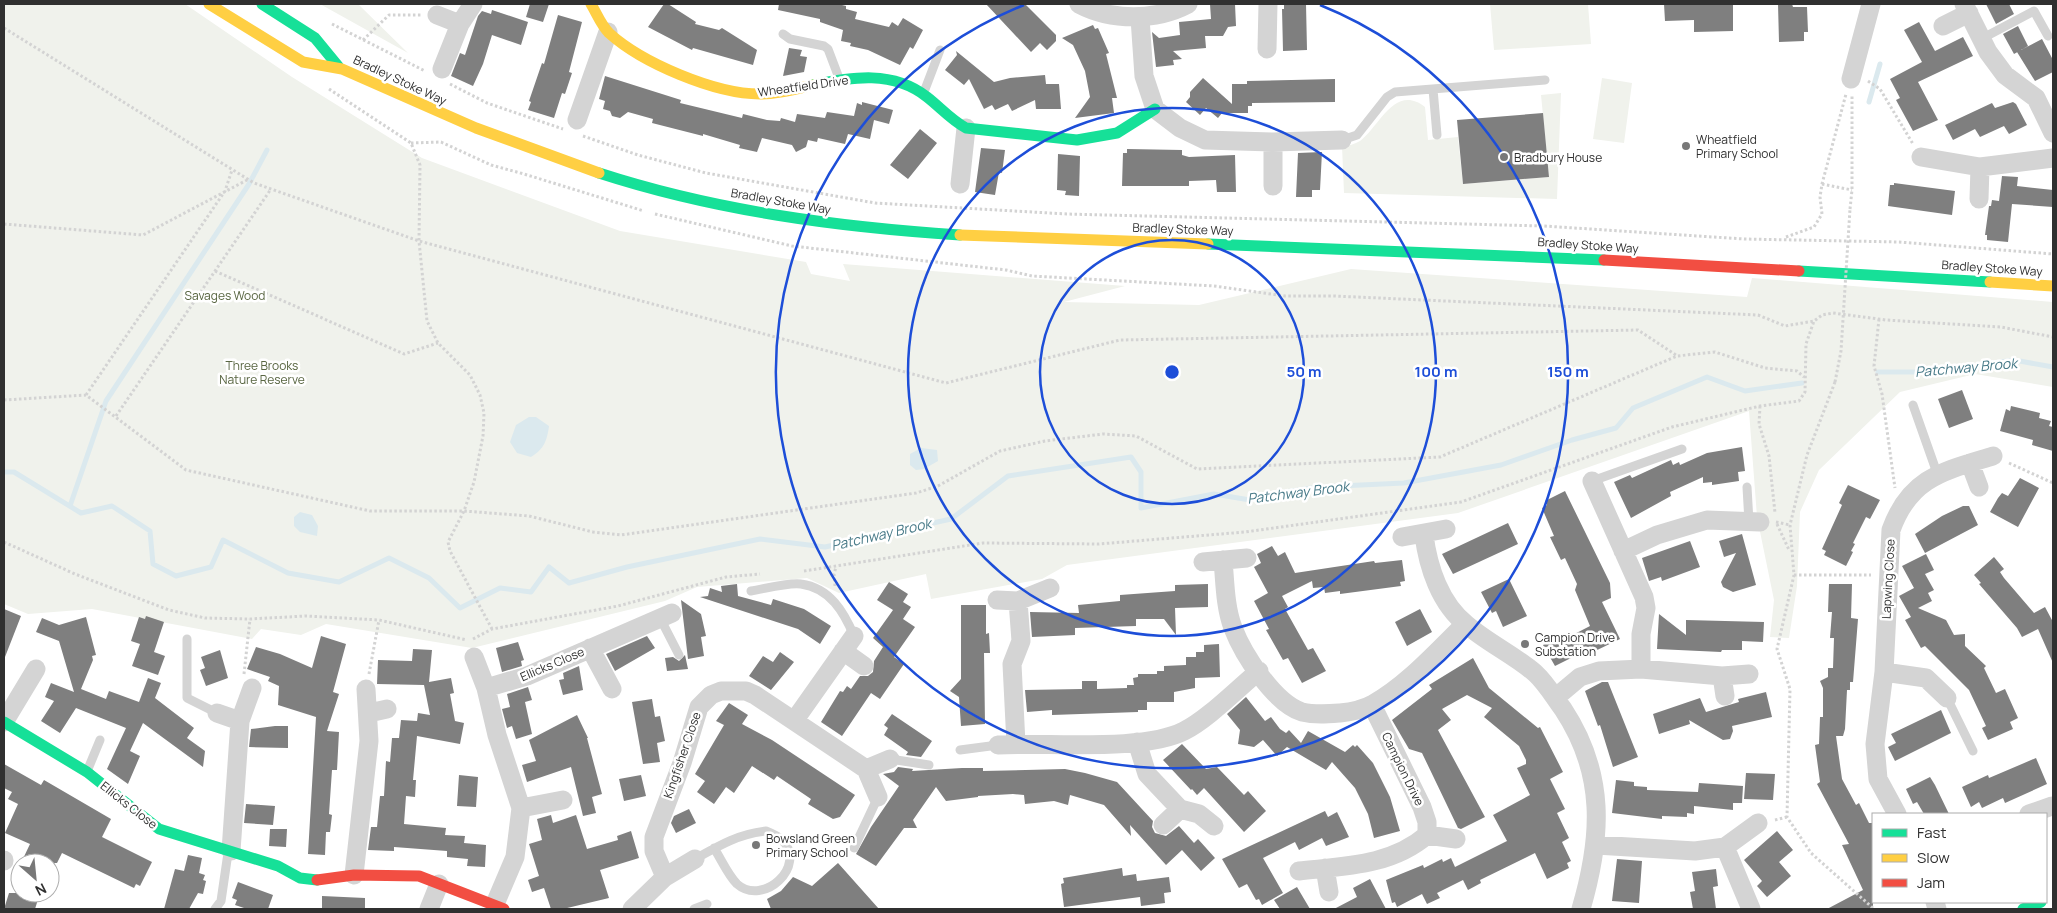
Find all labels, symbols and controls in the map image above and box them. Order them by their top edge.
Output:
street label: Bradley Stoke Way [351,51,450,109]
street label: Wheatfield Drive [757,71,849,101]
place label: Wheatfield Primary School [1696,131,1778,162]
marker: Wheatfield Primary School [1680,140,1692,152]
place label: Bradbury House [1514,149,1602,166]
marker: Bradbury House [1498,151,1510,163]
street label: Bradley Stoke Way [730,184,833,218]
street label: Bradley Stoke Way [1132,219,1235,239]
street label: Bradley Stoke Way [1537,233,1640,257]
street label: Bradley Stoke Way [1941,256,2044,280]
park label: Savages Wood [185,287,265,304]
water label: Patchway Brook [1914,353,2020,381]
park label: Three Brooks Nature Reserve [219,357,305,388]
text: 50 m [1286,361,1322,382]
text: 100 m [1415,361,1457,382]
text: 150 m [1547,361,1589,382]
centre of rings [1163,363,1181,381]
water label: Patchway Brook [1246,476,1352,508]
water label: Patchway Brook [829,513,935,555]
street label: Lapwing Close [1877,539,1899,619]
place label: Campion Drive Substation [1535,629,1615,660]
marker: Campion Drive Substation [1519,638,1531,650]
street label: Ellicks Close [517,643,587,685]
street label: Kingfisher Close [659,710,705,800]
street label: Campion Drive [1378,729,1428,809]
street label: Ellicks Close [97,777,161,833]
legend [1872,813,2047,903]
text: Fast [1917,822,1946,843]
place label: Bowsland Green Primary School [766,830,855,861]
marker: Bowsland Green Primary School [750,839,762,851]
text: Slow [1917,847,1950,868]
north arrow [10,853,60,903]
text: Jam [1917,872,1945,893]
text: N [32,879,50,901]

